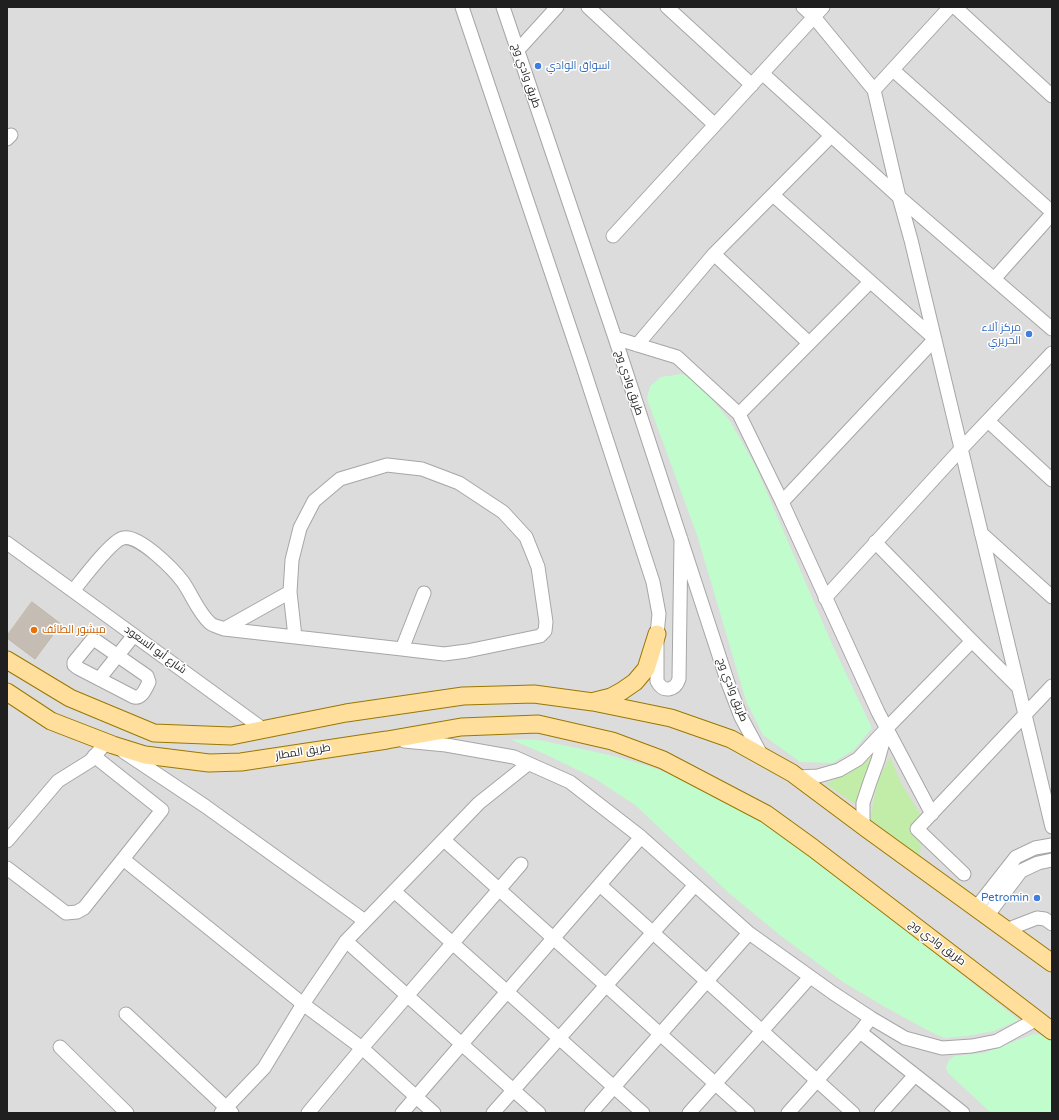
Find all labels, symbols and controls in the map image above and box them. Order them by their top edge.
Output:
street label: طريق وادي وج [509,42,543,110]
place label: اسواق الوادي [546,59,610,73]
marker: اسواق الوادي [533,61,543,71]
place label: مركز آلاء الحريري [982,321,1021,347]
marker: مركز آلاء الحريري [1024,329,1034,339]
street label: طريق وادي وج [612,349,646,417]
place label: مبشور الطائف [42,623,106,637]
street label: شارع أبو السعود [121,623,189,677]
marker: مبشور الطائف [29,625,39,635]
street label: طريق وادي وج [714,656,750,724]
street label: طريق المطار [274,741,332,763]
place label: Petromin [981,891,1029,905]
marker: Petromin [1032,893,1042,903]
street label: طريق وادي وج [906,917,968,969]

